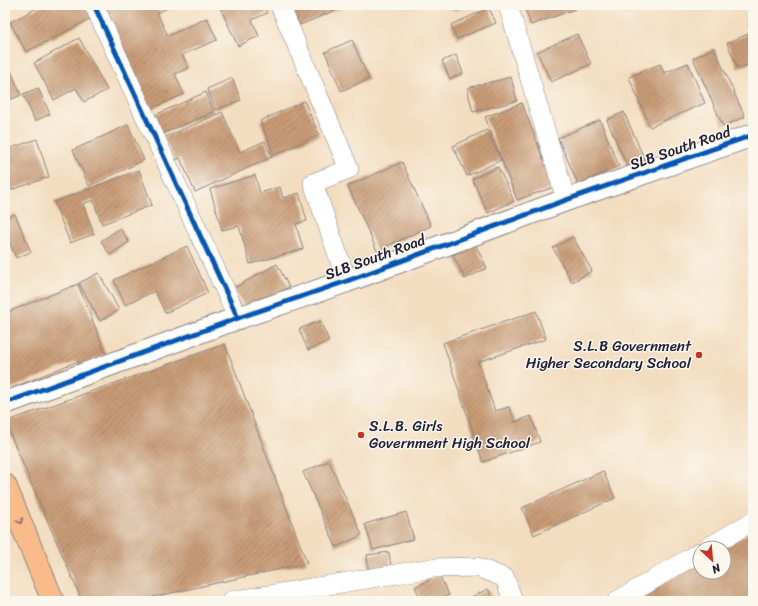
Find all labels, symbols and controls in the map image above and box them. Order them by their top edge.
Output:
street label: SLB South Road [626,118,735,177]
street label: SLB South Road [321,226,430,287]
place label: S.L.B Government Higher Secondary School [526,333,692,376]
marker: S.L.B Government Higher Secondary School [694,350,704,360]
place label: S.L.B. Girls Government High School [369,413,531,456]
marker: S.L.B. Girls Government High School [356,430,366,440]
one-way arrow [15,517,23,525]
north arrow [692,540,732,580]
text: N [708,558,725,579]

